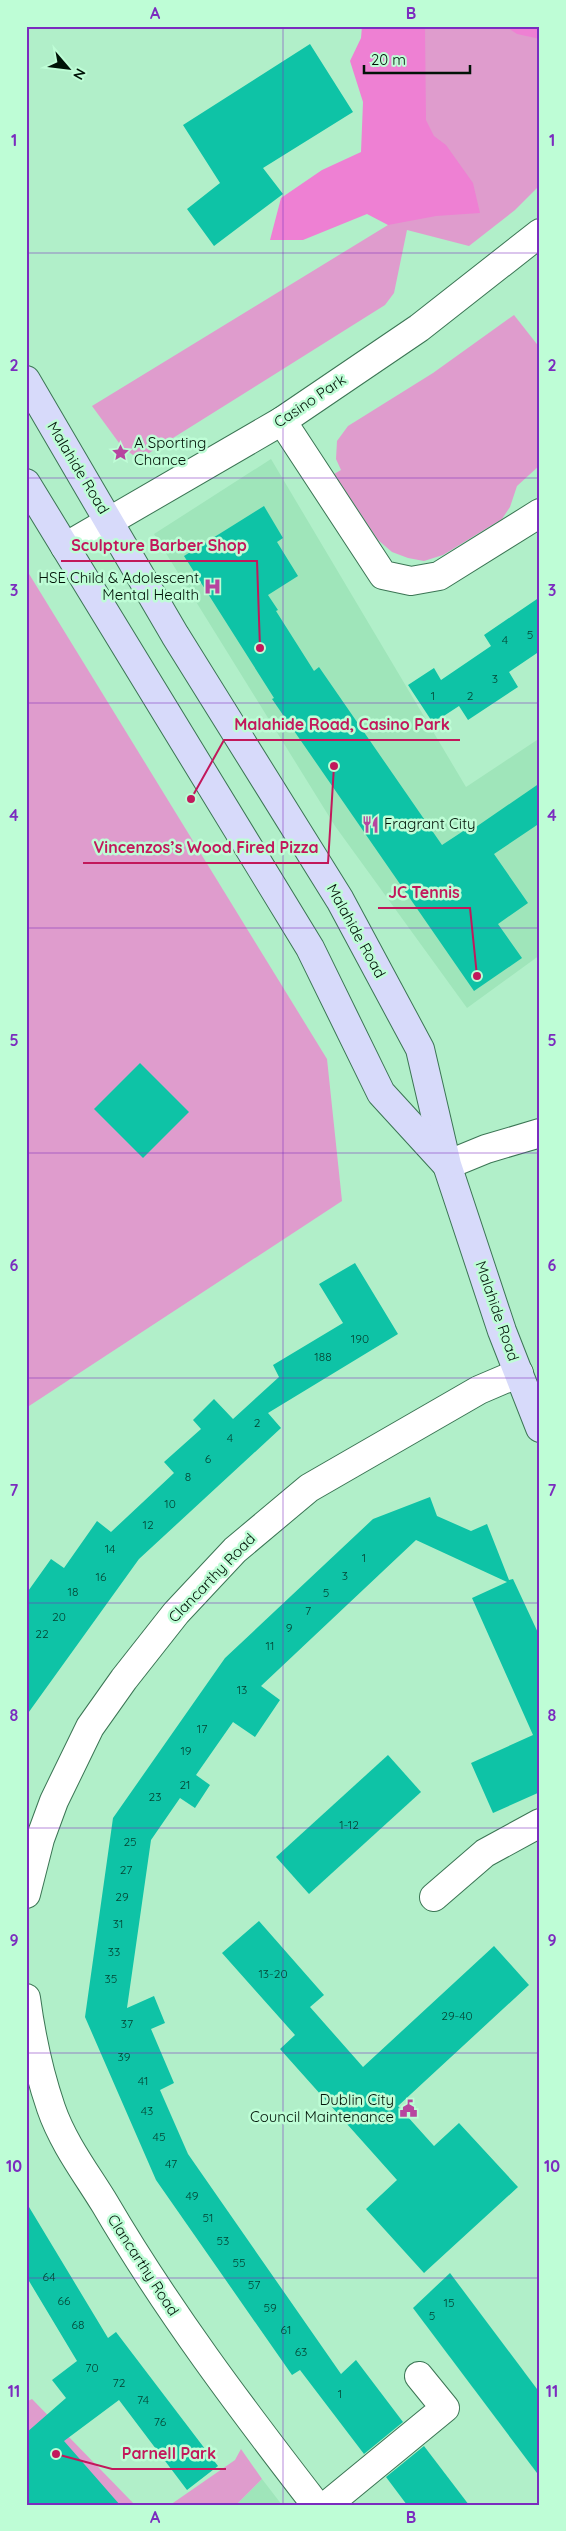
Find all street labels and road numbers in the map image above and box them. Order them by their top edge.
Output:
street label: Casino Park [270,370,349,432]
street label: Malahide Road [43,418,114,517]
street label: Malahide Road [323,880,390,981]
street label: Malahide Road [471,1258,523,1363]
street label: Clancarthy Road [164,1529,259,1626]
street label: Clancarthy Road [104,2210,183,2319]

